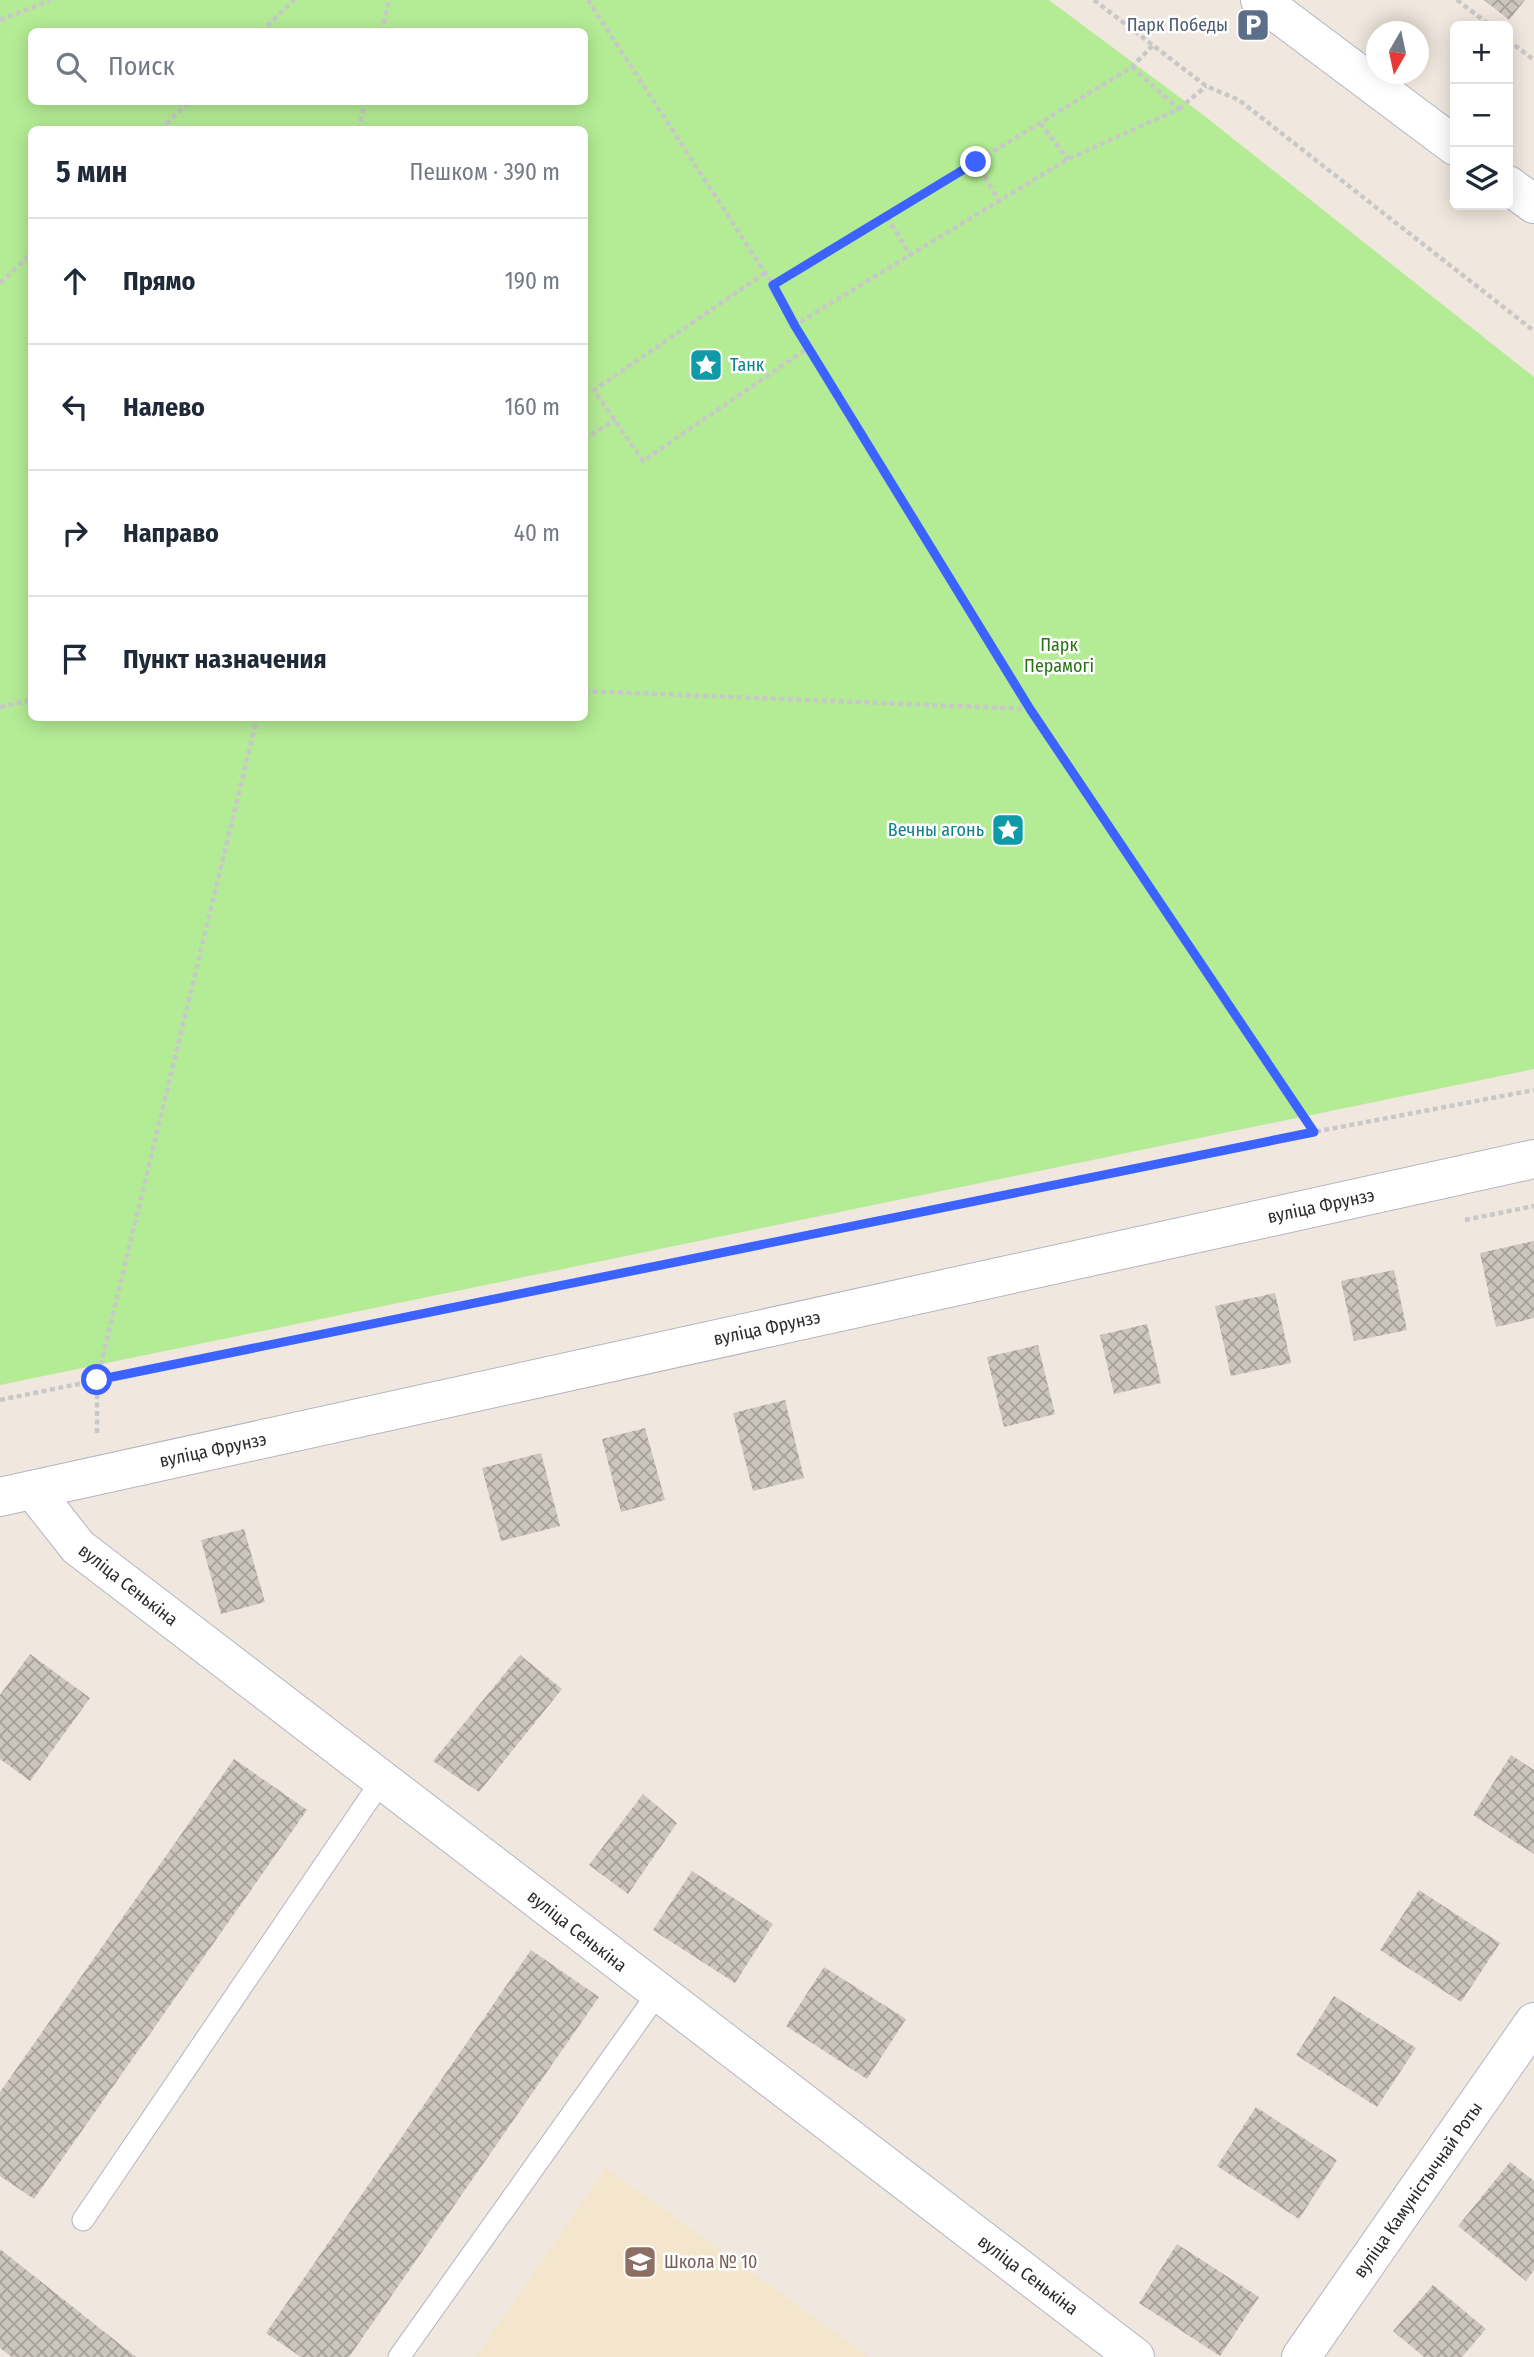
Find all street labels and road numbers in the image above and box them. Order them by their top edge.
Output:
street label: вуліца Фрунзэ [1265,1184,1377,1228]
street label: вуліца Фрунзэ [711,1306,823,1350]
street label: вуліца Фрунзэ [157,1428,269,1472]
street label: вуліца Сенькіна [74,1539,182,1631]
street label: вуліца Сенькіна [523,1885,631,1977]
street label: вуліца Камуністычнай Роты [1349,2098,1487,2282]
street label: вуліца Сенькіна [973,2230,1083,2320]

